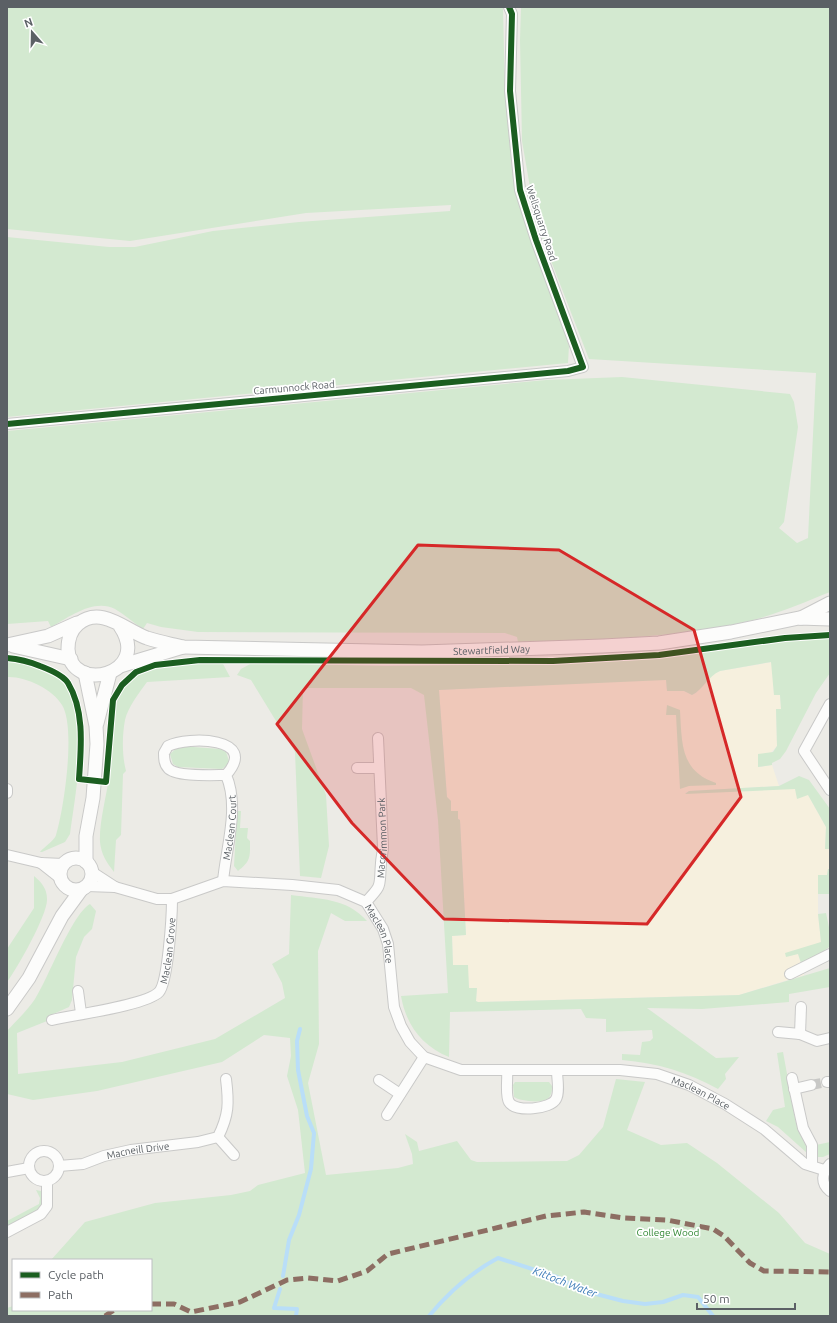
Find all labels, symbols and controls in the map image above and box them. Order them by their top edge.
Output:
north arrow [12,12,52,52]
text: N [23,16,34,30]
street label: Wellsquarry Road [524,184,559,262]
street label: Carmunnock Road [253,378,335,397]
street label: Stewartfield Way [453,643,530,657]
street label: Maclean Court [221,794,238,861]
street label: Maccrimmon Park [375,797,389,878]
street label: Maclean Place [363,902,395,964]
street label: Maclean Grove [158,917,177,985]
street label: Maclean Place [670,1074,732,1112]
street label: Macneill Drive [106,1140,170,1161]
park label: College Wood [637,1227,700,1238]
legend [12,1259,152,1311]
water label: Kittoch Water [531,1264,599,1300]
text: Cycle path [48,1268,104,1281]
scale bar [697,1285,795,1311]
text: Path [48,1288,73,1301]
text: 50 m [703,1292,730,1305]

